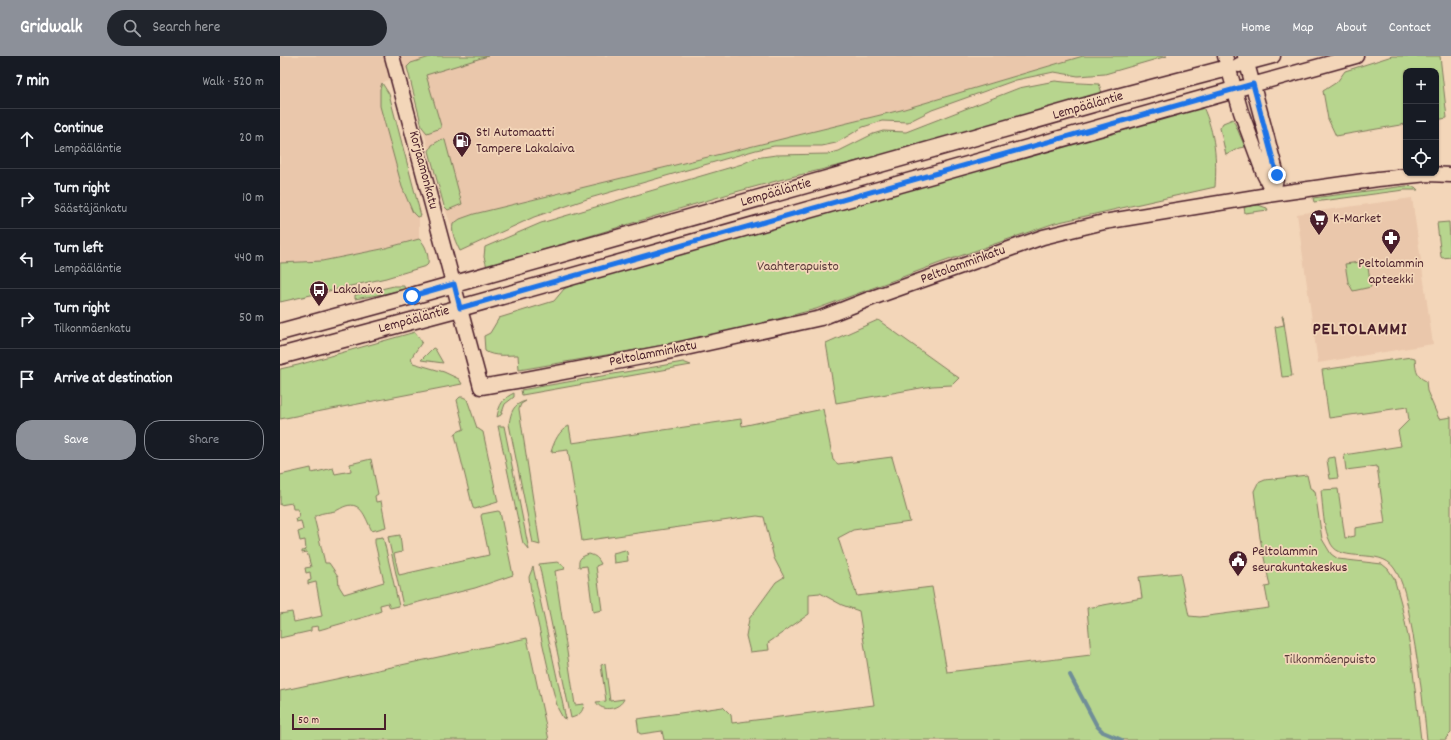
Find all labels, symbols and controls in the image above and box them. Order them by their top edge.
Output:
search box [107,10,387,46]
text: Gridwalk [20,15,83,42]
icon: search [121,17,143,39]
text: Search here [153,17,220,39]
text: Home [1241,18,1270,38]
text: Map [1292,18,1314,38]
text: About [1336,18,1367,38]
text: Contact [1389,18,1431,38]
map controls [1403,68,1439,176]
button: + [1403,68,1439,104]
text: 7 min [16,70,49,94]
text: Walk · 520 m [202,73,264,92]
street label: Lempääläntie [1050,86,1126,126]
button: − [1403,104,1439,140]
text: Continue [54,118,103,140]
place label: St1 Automaatti Tampere Lakalaiva [476,123,575,159]
icon: ahead [16,128,38,150]
text: 20 m [239,129,264,148]
street label: Korjaamonkatu [403,129,443,211]
fuel station icon: St1 Automaatti Tampere Lakalaiva [451,130,473,158]
text: Lempääläntie [54,140,121,159]
button: locate [1403,140,1439,176]
route end [1268,166,1286,184]
street label: Lempääläntie [738,173,814,213]
text: Turn right [54,178,110,200]
icon: right [16,188,38,210]
text: 10 m [242,189,264,208]
text: Säästäjänkatu [54,200,127,219]
supermarket icon: K-Market [1308,208,1330,236]
place label: K-Market [1333,209,1381,229]
pharmacy icon: Peltolammin apteekki [1380,227,1402,255]
text: Turn left [54,238,103,260]
street label: Peltolamminkatu [918,240,1008,290]
icon: left [16,248,38,270]
text: 440 m [234,249,264,268]
place label: Peltolammin apteekki [1358,254,1424,290]
park label: Vaahterapuisto [757,257,839,277]
text: Lempääläntie [54,260,121,279]
bus stop icon: Lakalaiva [308,279,330,307]
place label: Lakalaiva [333,280,383,300]
route start [403,287,421,305]
text: Turn right [54,298,110,320]
street label: Lempääläntie [376,301,452,339]
icon: right [16,308,38,330]
text: 50 m [239,309,264,328]
district label: PELTOLAMMI [1312,318,1408,343]
text: Tilkonmäenkatu [54,320,131,339]
street label: Peltolamminkatu [607,336,699,372]
icon: arrive [16,368,38,390]
text: Arrive at destination [54,368,172,390]
button: Save [16,420,136,460]
button: Share [144,420,264,460]
place label: Peltolammin seurakuntakeskus [1252,542,1347,578]
public building icon: Peltolammin seurakuntakeskus [1227,549,1249,577]
park label: Tilkonmäenpuisto [1284,650,1376,670]
scale bar [292,712,386,731]
text: 50 m [298,713,319,729]

